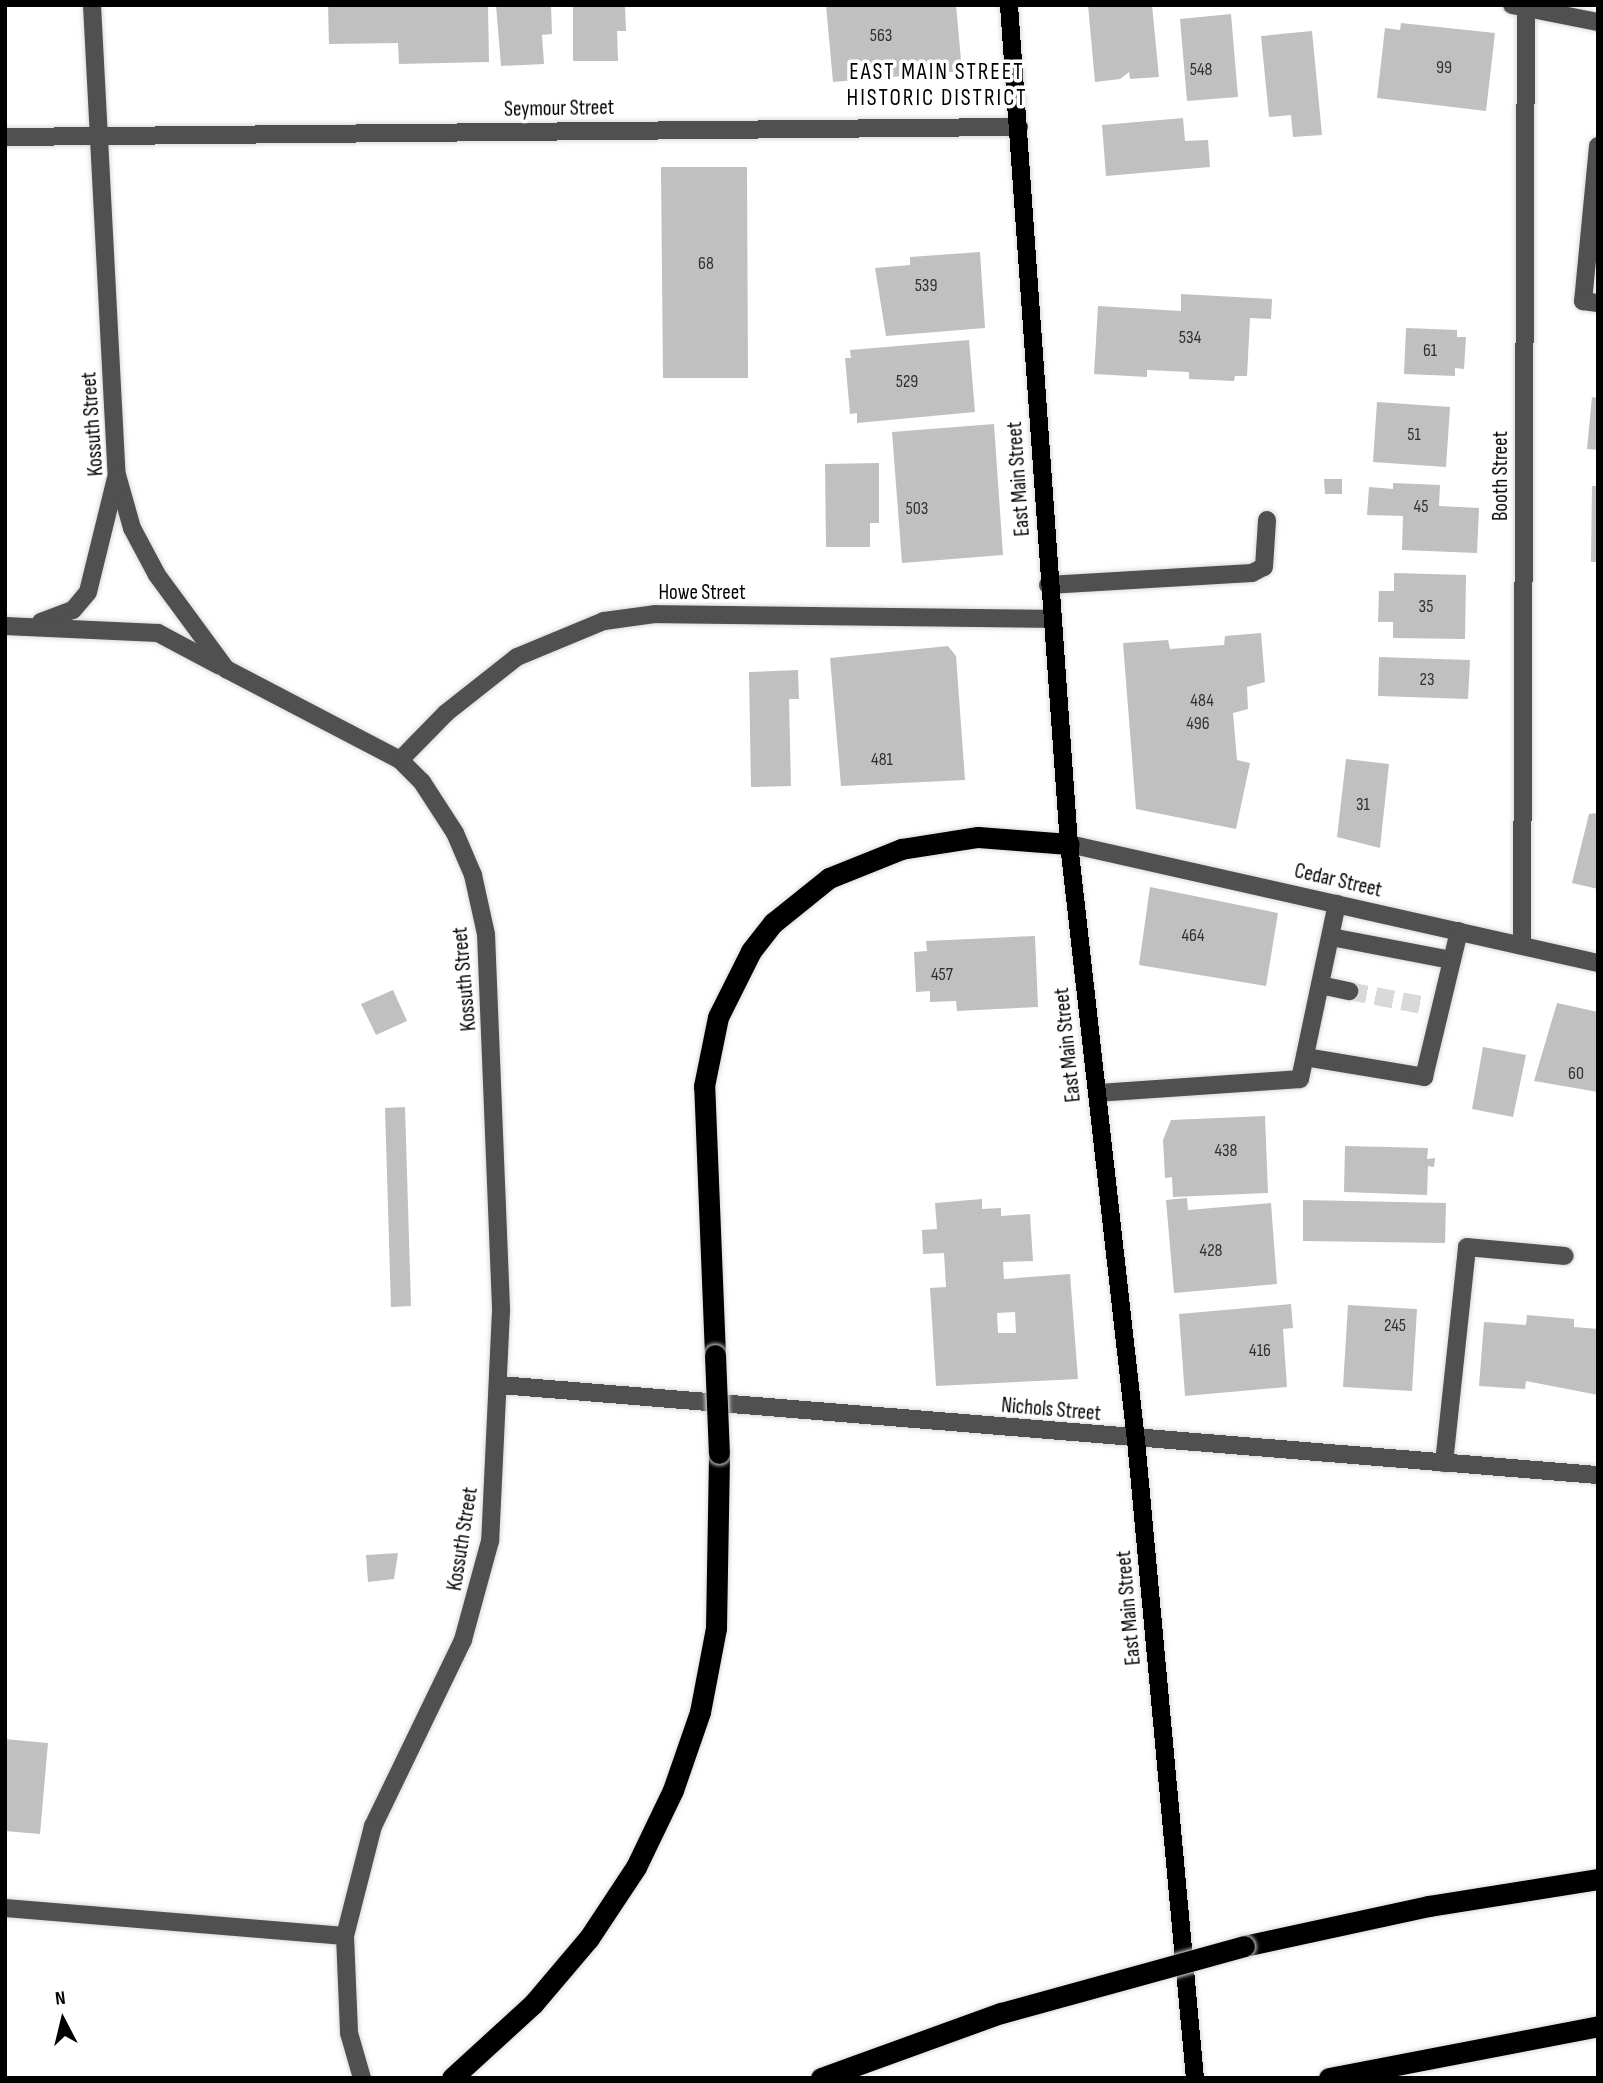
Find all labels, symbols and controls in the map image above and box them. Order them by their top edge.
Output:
house number: 563 [870,25,892,47]
house number: 99 [1436,57,1452,79]
district label: EAST MAIN STREET HISTORIC DISTRICT [849,58,1025,112]
house number: 548 [1190,59,1212,81]
street label: Seymour Street [504,95,614,123]
house number: 68 [698,253,714,275]
house number: 539 [915,275,937,297]
house number: 534 [1179,327,1201,349]
house number: 61 [1423,340,1437,362]
street label: Kossuth Street [77,371,109,477]
house number: 529 [896,371,918,393]
street label: East Main Street [1002,421,1036,537]
house number: 51 [1407,424,1421,446]
street label: Booth Street [1488,431,1514,521]
house number: 45 [1414,496,1428,518]
house number: 503 [906,498,928,520]
street label: Howe Street [658,580,746,606]
house number: 35 [1419,596,1433,618]
house number: 23 [1420,669,1434,691]
house number: 484 [1190,690,1214,712]
house number: 496 [1186,713,1210,735]
house number: 481 [871,749,893,771]
house number: 31 [1356,794,1370,816]
street label: Cedar Street [1292,859,1384,903]
house number: 464 [1181,925,1205,947]
street label: Kossuth Street [448,926,482,1032]
house number: 457 [931,964,953,986]
street label: East Main Street [1049,987,1087,1103]
house number: 60 [1568,1063,1584,1085]
house number: 438 [1214,1140,1238,1162]
house number: 428 [1200,1240,1222,1262]
house number: 245 [1384,1315,1406,1337]
house number: 416 [1249,1340,1271,1362]
street label: Nichols Street [1000,1393,1102,1427]
street label: Kossuth Street [442,1485,484,1593]
street label: East Main Street [1111,1550,1147,1666]
north arrow [28,1985,98,2055]
text: N [54,1987,67,2011]

